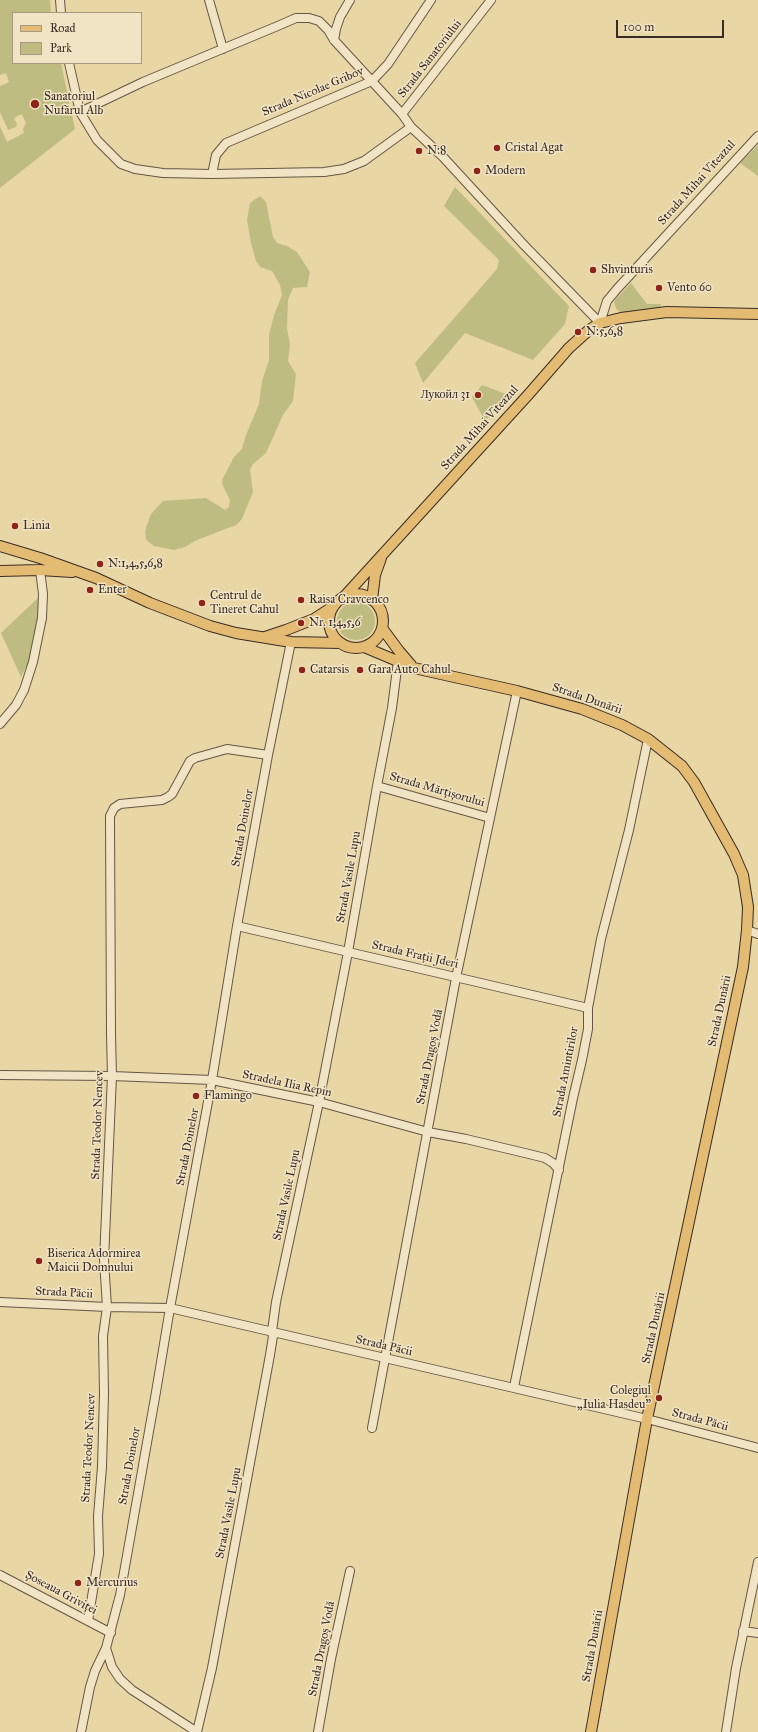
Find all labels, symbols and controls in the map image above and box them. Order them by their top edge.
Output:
legend [12,12,142,64]
scale bar [618,12,726,38]
street label: Strada Sanatoriului [395,17,465,101]
text: 100 m [623,20,654,34]
text: Road [50,21,76,35]
text: Park [50,41,72,55]
street label: Strada Nicolae Gribov [260,64,366,120]
place label: Sanatoriul Nufărul Alb [44,90,103,118]
marker: Sanatoriul Nufărul Alb [29,98,41,110]
street label: Strada Mihai Viteazul [655,138,739,228]
place label: Cristal Agat [505,141,563,155]
marker: Cristal Agat [492,143,502,153]
place label: N:8 [427,144,446,158]
marker: N:8 [414,146,424,156]
place label: Modern [485,164,525,178]
marker: Modern [472,166,482,176]
place label: Shvinturis [601,263,653,277]
marker: Shvinturis [588,265,598,275]
place label: Vento 60 [667,281,712,295]
marker: Vento 60 [654,283,664,293]
place label: N:5,6,8 [586,325,623,339]
marker: N:5,6,8 [573,327,583,337]
street label: Strada Mihai Viteazul [438,383,522,473]
place label: Лукойл 31 [420,388,470,402]
marker: Лукойл 31 [473,390,483,400]
place label: Linia [23,519,50,533]
marker: Linia [10,521,20,531]
place label: N:1,4,5,6,8 [108,557,163,571]
marker: N:1,4,5,6,8 [95,559,105,569]
place label: Enter [98,583,127,597]
marker: Enter [85,585,95,595]
place label: Centrul de Tineret Cahul [210,589,279,617]
place label: Raisa Cravcenco [309,593,389,607]
marker: Raisa Cravcenco [296,595,306,605]
marker: Centrul de Tineret Cahul [197,598,207,608]
place label: Nr. 1,4,5,6 [309,616,361,630]
marker: Nr. 1,4,5,6 [296,618,306,628]
place label: Catarsis [310,663,349,677]
place label: Gara Auto Cahul [368,663,451,677]
marker: Catarsis [297,665,307,675]
marker: Gara Auto Cahul [355,665,365,675]
street label: Strada Dunării [550,680,624,718]
street label: Strada Mărțișorului [388,770,486,810]
street label: Strada Doinelor [229,788,257,868]
street label: Strada Vasile Lupu [334,830,364,924]
street label: Strada Frații Jderi [370,938,460,972]
street label: Strada Dunării [705,974,735,1048]
street label: Strada Dragoș Vodă [414,1008,446,1106]
street label: Strada Amintirilor [550,1026,582,1118]
street label: Stradela Ilia Repin [241,1067,333,1101]
street label: Strada Teodor Nencev [89,1070,107,1180]
place label: Flamingo [204,1089,252,1103]
marker: Flamingo [191,1091,201,1101]
street label: Strada Doinelor [173,1107,203,1187]
street label: Strada Vasile Lupu [270,1148,304,1242]
place label: Biserica Adormirea Maicii Domnului [47,1247,141,1275]
marker: Biserica Adormirea Maicii Domnului [34,1256,44,1266]
street label: Strada Păcii [35,1284,93,1302]
street label: Strada Dunării [639,1291,669,1365]
street label: Strada Păcii [354,1332,414,1360]
place label: Colegiul „Iulia Hasdeu” [577,1384,651,1412]
street label: Strada Teodor Nencev [79,1393,99,1503]
marker: Colegiul „Iulia Hasdeu” [654,1393,664,1403]
street label: Strada Păcii [670,1406,730,1434]
street label: Strada Doinelor [116,1426,144,1506]
street label: Strada Vasile Lupu [213,1466,245,1560]
street label: Șoseaua Griviţei [22,1568,100,1618]
place label: Mercurius [86,1576,138,1590]
marker: Mercurius [73,1578,83,1588]
street label: Strada Dragoș Vodă [306,1600,338,1698]
street label: Strada Dunării [580,1609,606,1683]

